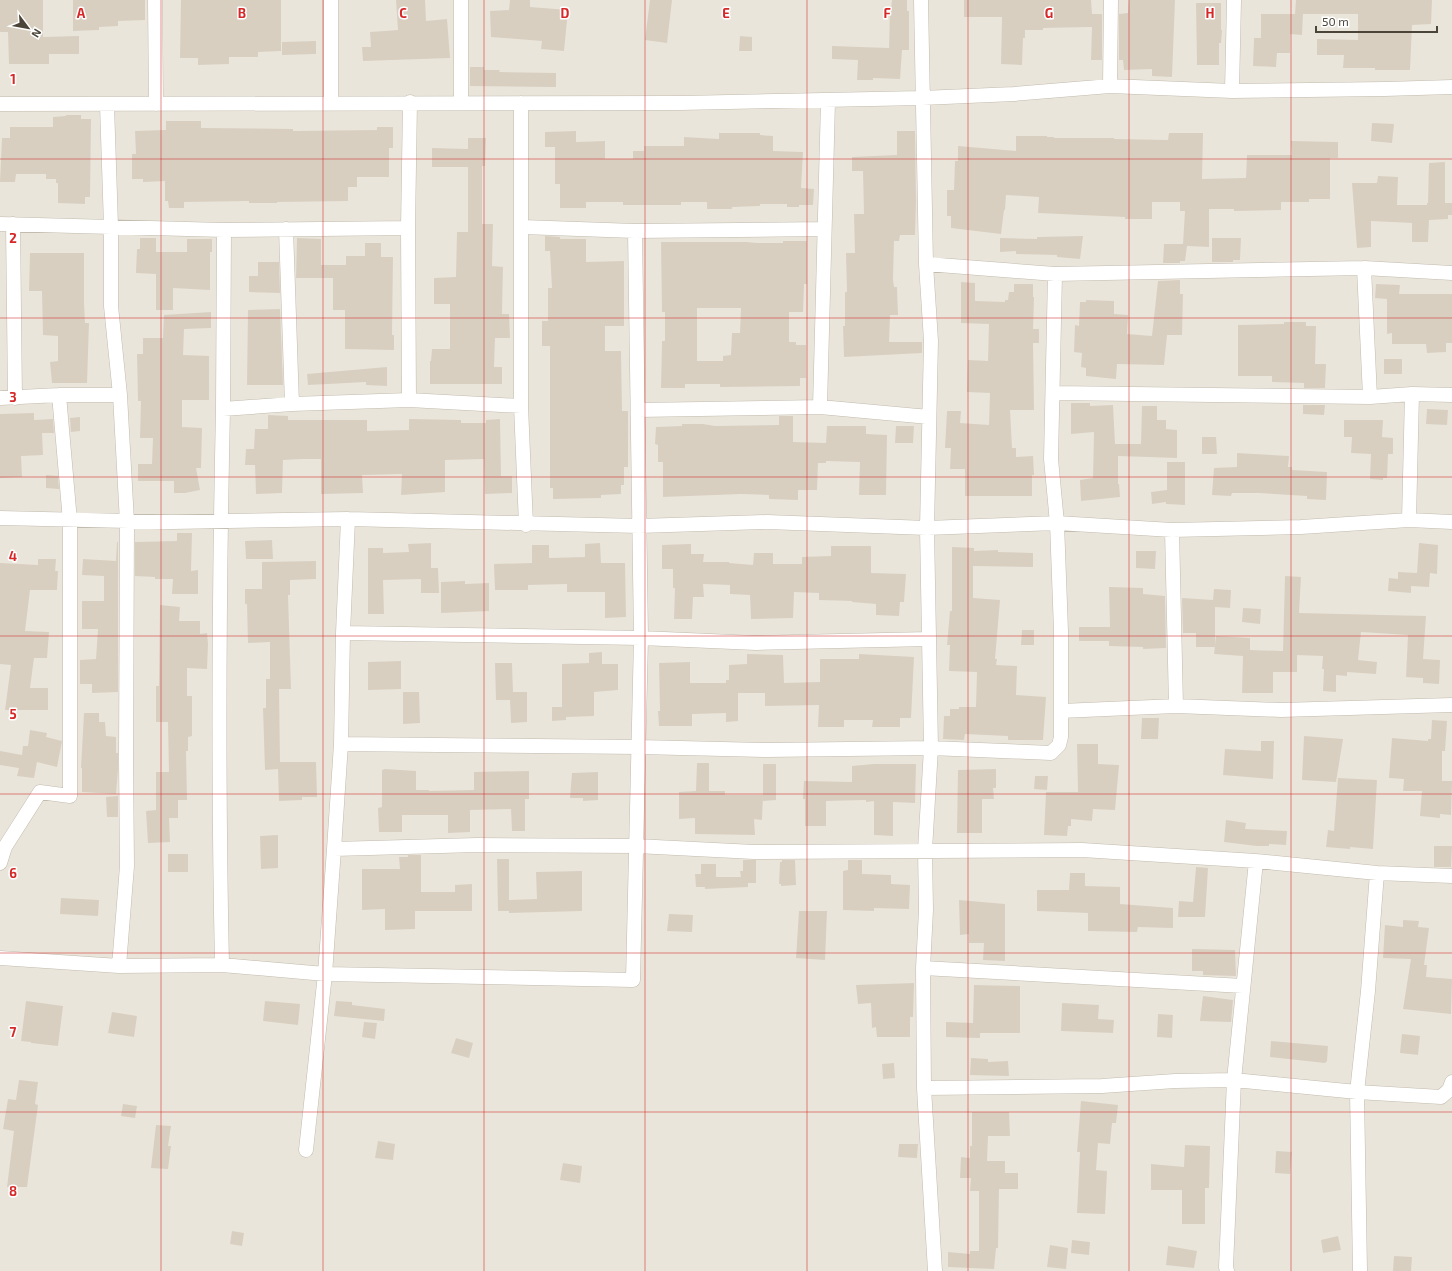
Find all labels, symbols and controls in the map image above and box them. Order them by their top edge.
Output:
text: A [77,5,86,21]
text: B [238,5,246,21]
text: C [399,5,407,21]
text: D [561,5,570,21]
text: E [722,5,730,21]
text: F [883,5,891,21]
text: G [1045,5,1053,21]
text: H [1206,5,1215,21]
north arrow [8,8,48,48]
scale bar [1316,8,1437,34]
text: 50 m [1322,14,1349,28]
text: N [29,27,45,40]
text: 1 [10,71,16,87]
text: 2 [9,230,17,246]
text: 3 [9,389,17,405]
text: 4 [9,548,17,564]
text: 5 [9,706,17,722]
text: 6 [9,865,17,881]
text: 7 [10,1024,17,1040]
text: 8 [9,1183,17,1199]

